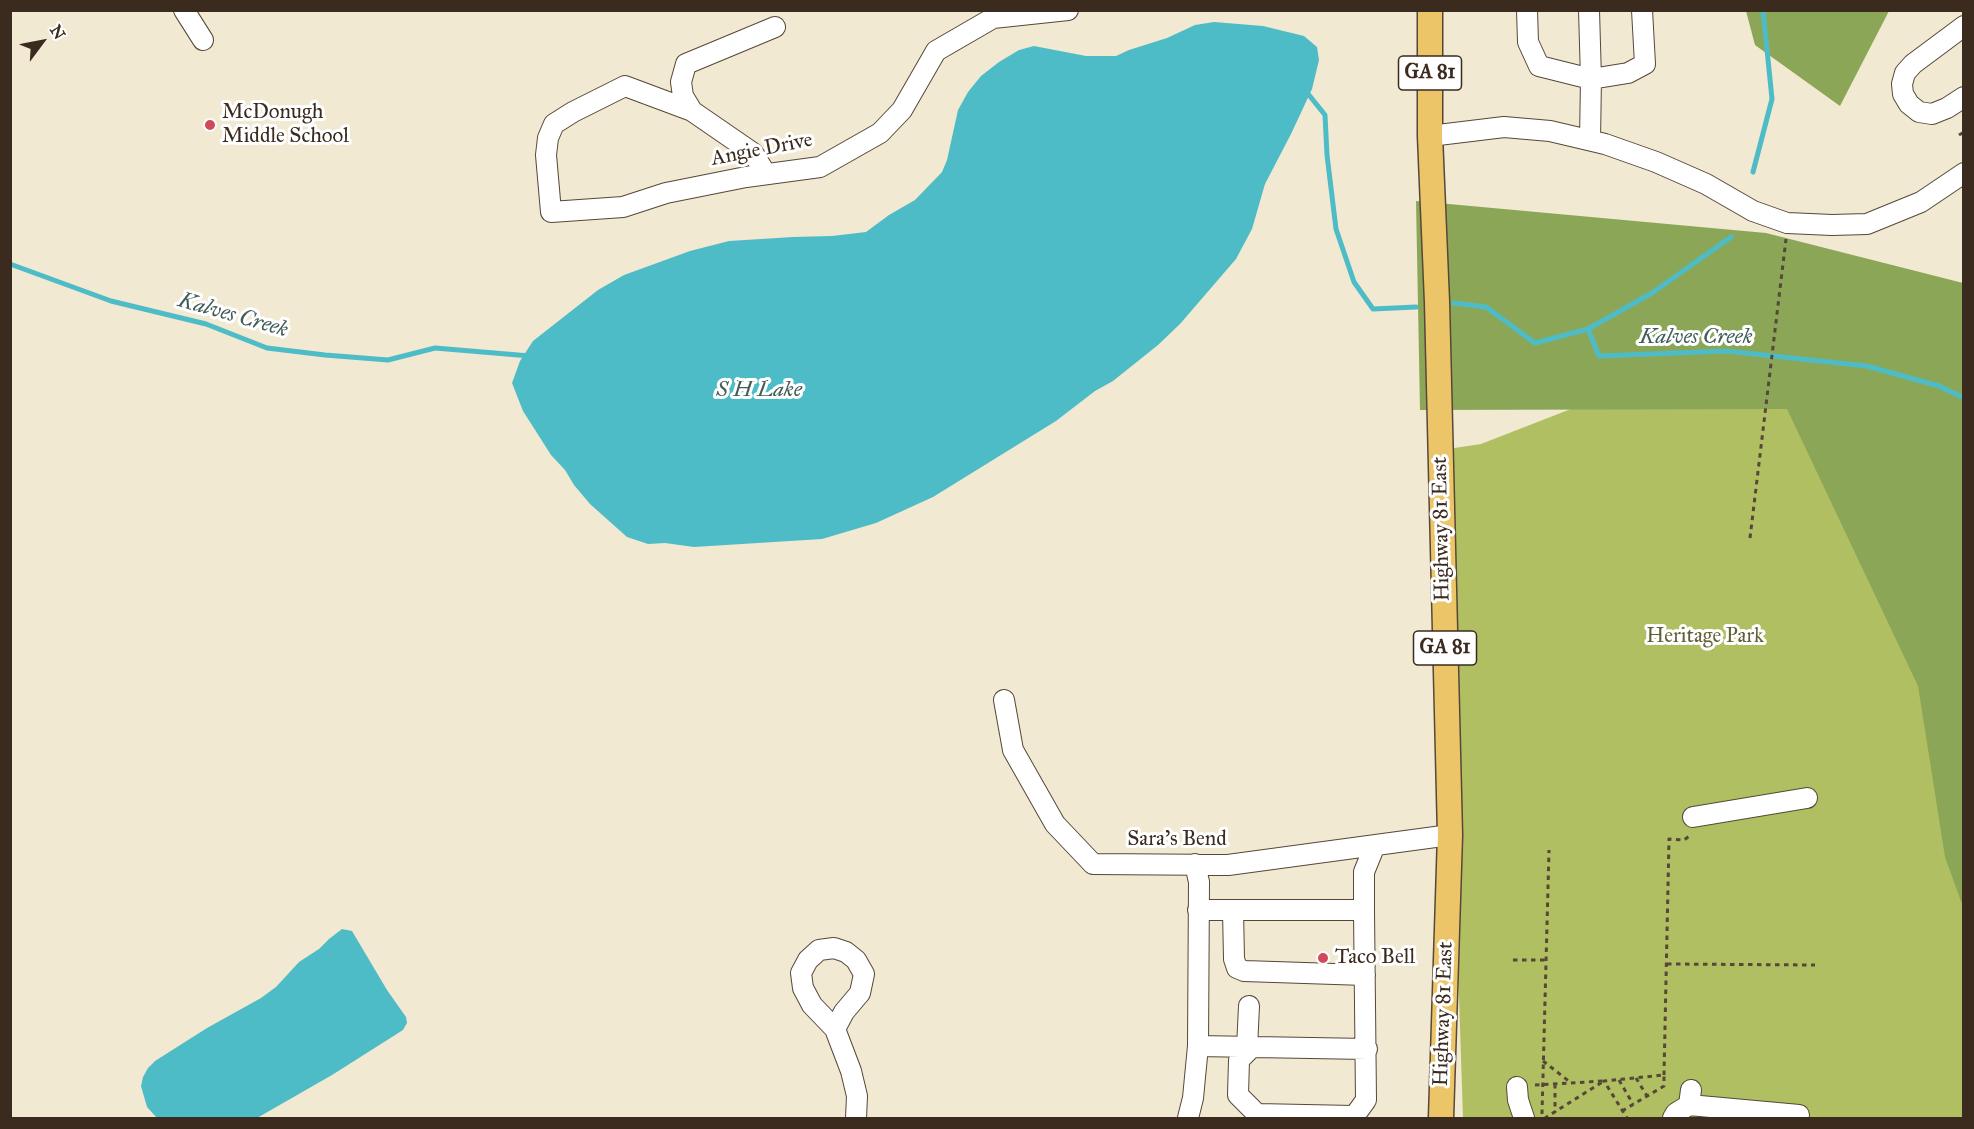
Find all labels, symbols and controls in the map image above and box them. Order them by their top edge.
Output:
north arrow [12,12,72,72]
text: N [46,21,69,43]
road number: GA 81 [1398,56,1462,90]
place label: McDonugh Middle School [222,100,349,150]
marker: McDonugh Middle School [203,118,217,132]
street label: Angie Drive [709,128,815,172]
water label: Kalves Creek [175,288,291,344]
water label: Kalves Creek [1640,325,1752,351]
water label: S H Lake [716,378,802,404]
street label: Highway 81 East [1428,456,1456,602]
park label: Heritage Park [1646,624,1764,650]
road number: GA 81 [1414,631,1476,665]
street label: Sara's Bend [1127,827,1227,853]
street label: Highway 81 East [1429,941,1459,1087]
place label: Taco Bell [1335,945,1415,971]
marker: Taco Bell [1316,951,1330,965]

